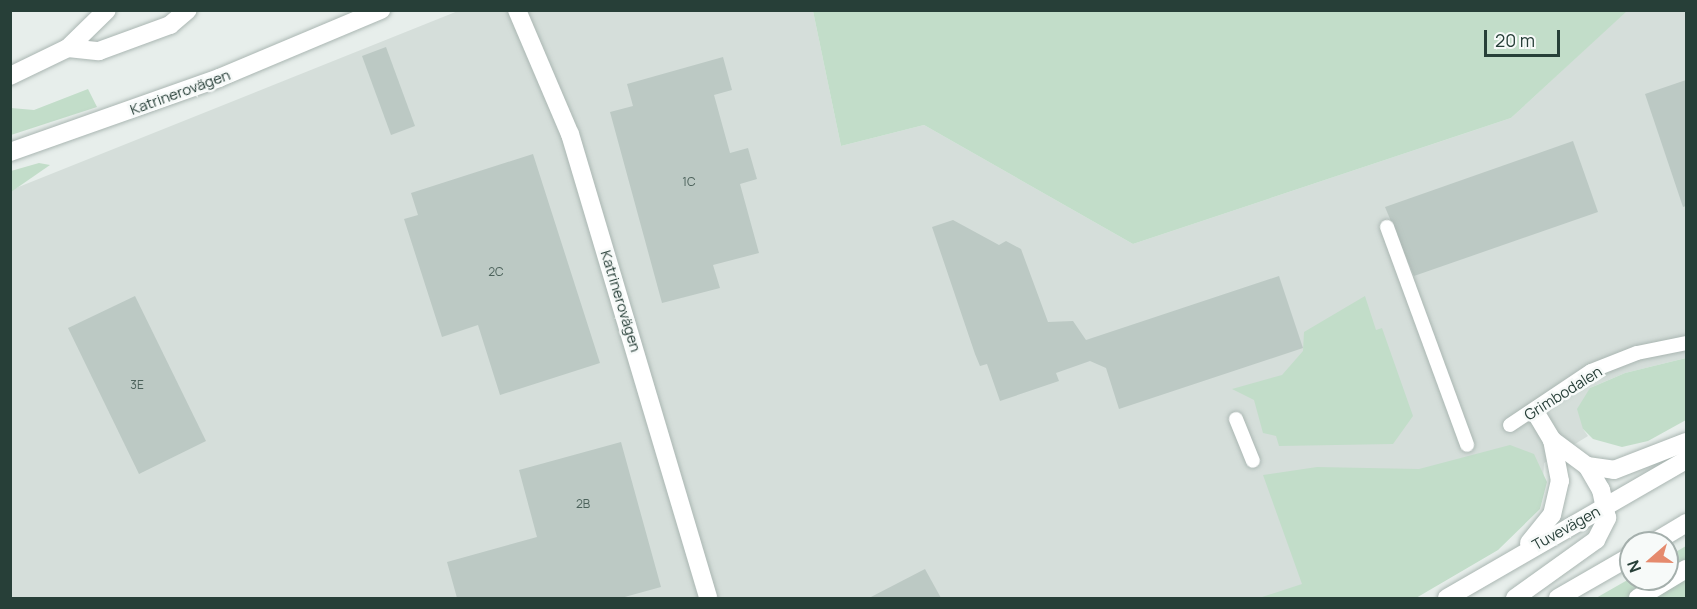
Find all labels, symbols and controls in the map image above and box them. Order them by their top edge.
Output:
scale bar [1487,18,1564,56]
text: 20 m [1495,28,1535,52]
street label: Katrinerovägen [127,66,233,118]
house number: 1C [682,175,696,189]
street label: Katrinerovägen [597,248,645,354]
house number: 2C [488,265,504,279]
street label: Grimbodalen [1521,362,1605,424]
house number: 3E [130,378,144,392]
house number: 2B [576,497,590,511]
street label: Tuvevägen [1529,502,1603,554]
north arrow [1619,531,1679,591]
text: N [1622,557,1646,576]

